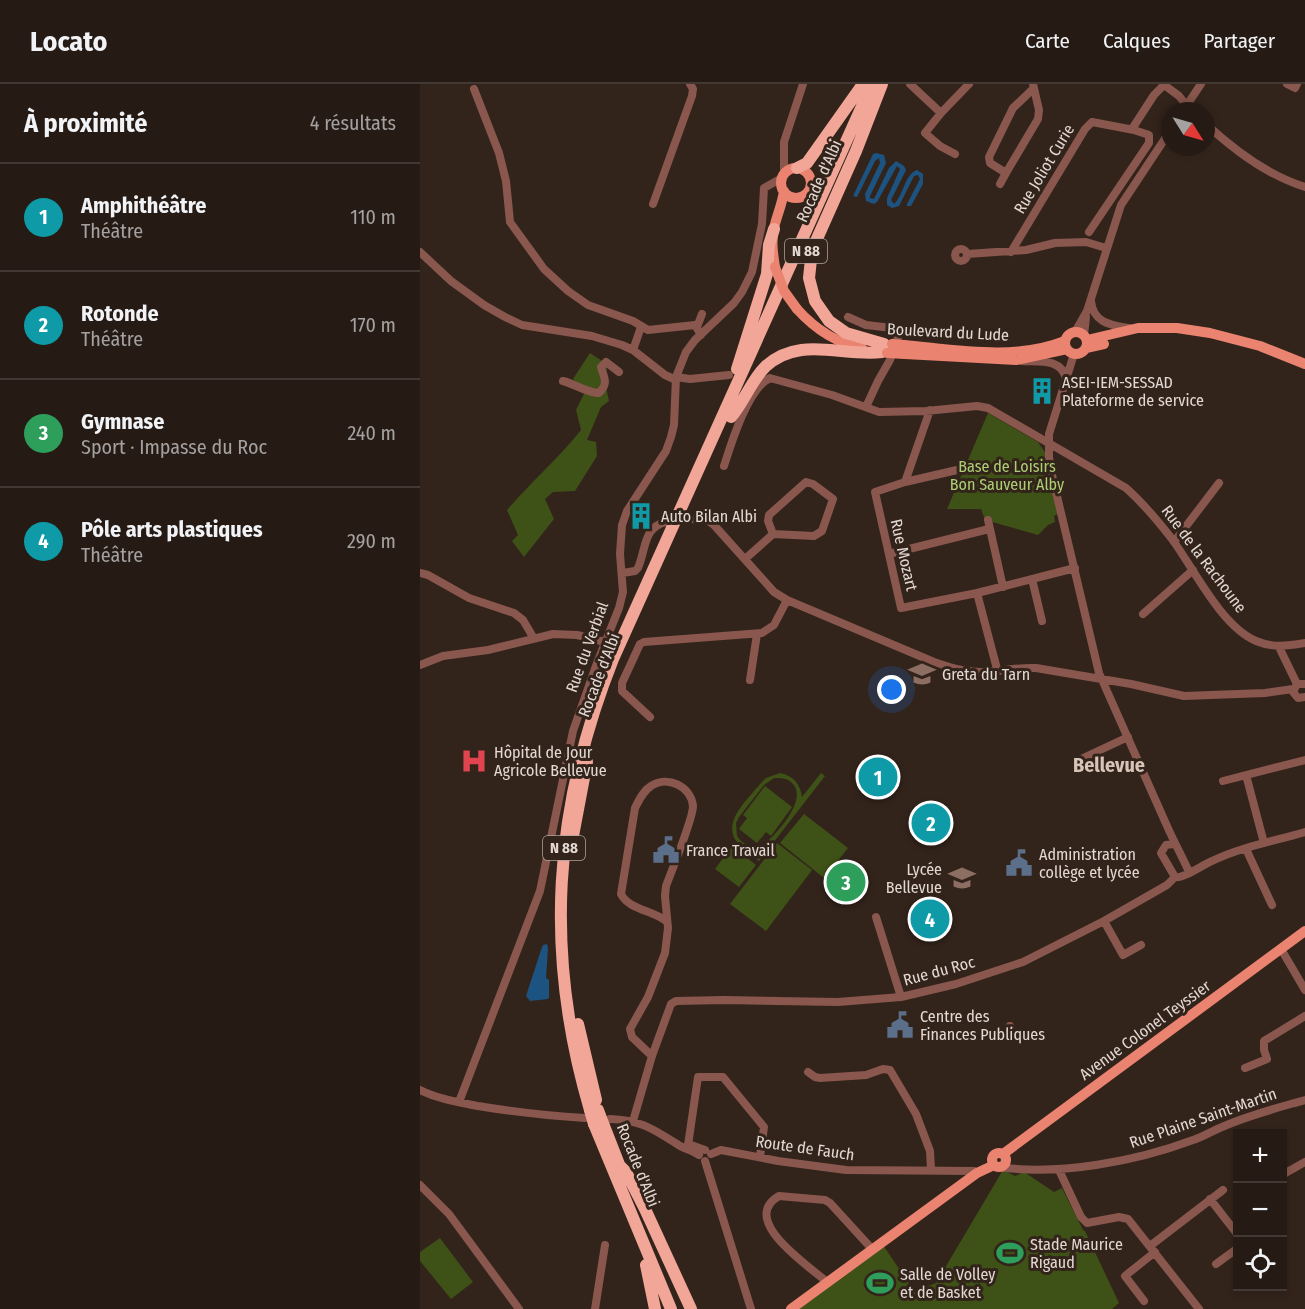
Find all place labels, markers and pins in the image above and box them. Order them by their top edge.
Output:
place label: ASEI-IEM-SESSAD Plateforme de service [1062,373,1204,410]
building icon: ASEI-IEM-SESSAD Plateforme de service [1027,376,1057,406]
building icon: Auto Bilan Albi [626,501,656,531]
place label: Auto Bilan Albi [661,507,757,526]
school or university icon: Greta du Tarn [907,659,937,689]
place label: Greta du Tarn [942,665,1030,684]
place label: Hôpital de Jour Agricole Bellevue [494,743,607,780]
hospital icon: Hôpital de Jour Agricole Bellevue [459,746,489,776]
pin: 1 [858,754,898,800]
pin: 2 [912,800,950,846]
public building icon: France Travail [651,835,681,865]
place label: France Travail [686,841,775,860]
place label: Administration collège et lycée [1039,845,1140,882]
public building icon: Administration collège et lycée [1004,848,1034,878]
pin: 3 [826,860,866,904]
place label: Lycée Bellevue [886,860,942,897]
school or university icon: Lycée Bellevue [947,863,977,893]
pin: 4 [910,896,950,942]
place label: Centre des Finances Publiques [920,1007,1045,1044]
public building icon: Centre des Finances Publiques [885,1010,915,1040]
place label: Stade Maurice Rigaud [1030,1235,1123,1272]
sports icon: Stade Maurice Rigaud [995,1238,1025,1268]
place label: Salle de Volley et de Basket [900,1265,996,1302]
sports icon: Salle de Volley et de Basket [865,1268,895,1298]

